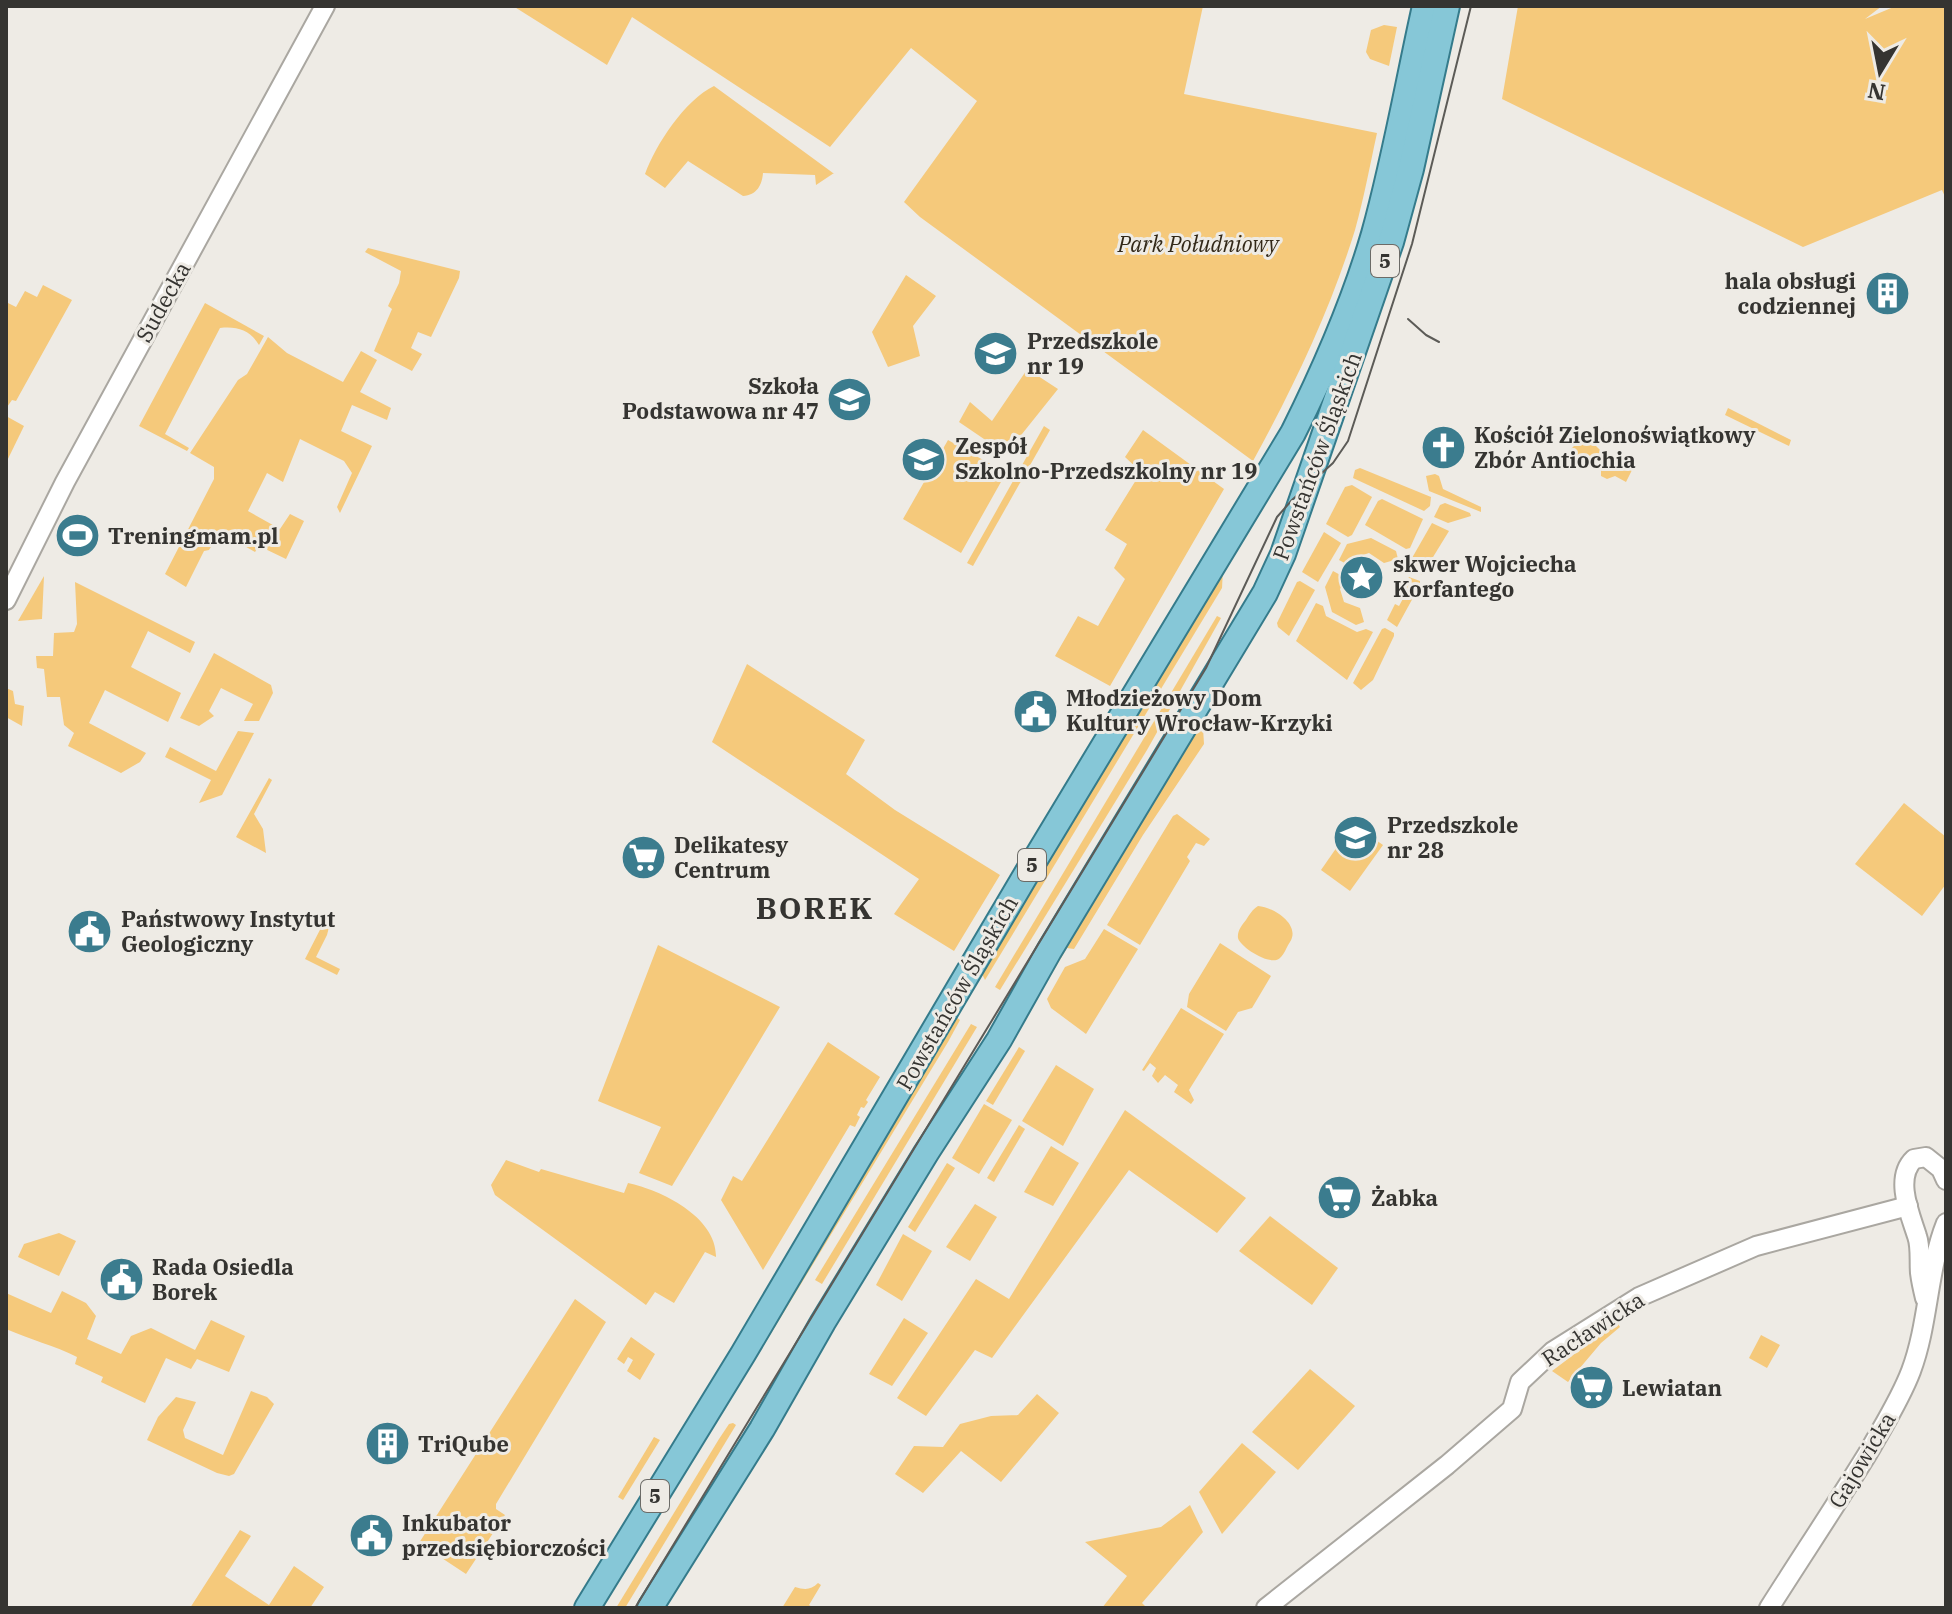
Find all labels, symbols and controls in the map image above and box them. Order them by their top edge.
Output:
north arrow [1840,32,1920,112]
text: N [1865,76,1888,108]
park label: Park Południowy [1117,229,1280,258]
road number: 5 [1371,245,1399,277]
street label: Sudecka [129,256,197,347]
place label: hala obsługi codziennej [1725,266,1856,320]
building icon: hala obsługi codziennej [1863,270,1911,318]
place label: Przedszkole nr 19 [1027,326,1158,380]
school or university icon: Przedszkole nr 19 [972,330,1020,378]
street label: Powstańców Śląskich [1265,348,1368,564]
place label: Szkoła Podstawowa nr 47 [622,371,819,425]
school or university icon: Szkoła Podstawowa nr 47 [826,375,874,423]
place label: Kościół Zielonoświątkowy Zbór Antiochia [1474,420,1756,474]
church icon: Kościół Zielonoświątkowy Zbór Antiochia [1419,424,1467,472]
place label: Zespół Szkolno-Przedszkolny nr 19 [955,431,1258,485]
school or university icon: Zespół Szkolno-Przedszkolny nr 19 [900,435,948,483]
sports icon: Treningmam.pl [53,512,101,560]
place label: Treningmam.pl [108,521,279,550]
place label: skwer Wojciecha Korfantego [1393,549,1577,603]
place icon: skwer Wojciecha Korfantego [1338,553,1386,601]
place label: Młodzieżowy Dom Kultury Wrocław-Krzyki [1066,683,1333,737]
public building icon: Młodzieżowy Dom Kultury Wrocław-Krzyki [1011,687,1059,735]
place label: Przedszkole nr 28 [1387,810,1518,864]
school or university icon: Przedszkole nr 28 [1332,814,1380,862]
place label: Delikatesy Centrum [674,830,789,884]
supermarket icon: Delikatesy Centrum [619,834,667,882]
road number: 5 [1018,849,1046,881]
district label: BOREK [756,888,874,927]
street label: Powstańców Śląskich [889,890,1024,1095]
place label: Państwowy Instytut Geologiczny [121,904,335,958]
public building icon: Państwowy Instytut Geologiczny [66,908,114,956]
supermarket icon: Żabka [1316,1174,1364,1222]
place label: Żabka [1371,1183,1438,1212]
place label: Rada Osiedla Borek [152,1252,294,1306]
public building icon: Rada Osiedla Borek [97,1256,145,1304]
street label: Racławicka [1536,1285,1650,1373]
supermarket icon: Lewiatan [1567,1364,1615,1412]
place label: Lewiatan [1622,1373,1722,1402]
street label: Gajowicka [1822,1406,1902,1513]
building icon: TriQube [363,1420,411,1468]
place label: TriQube [418,1429,509,1458]
road number: 5 [641,1480,669,1512]
place label: Inkubator przedsiębiorczości [402,1508,606,1562]
public building icon: Inkubator przedsiębiorczości [347,1512,395,1560]

